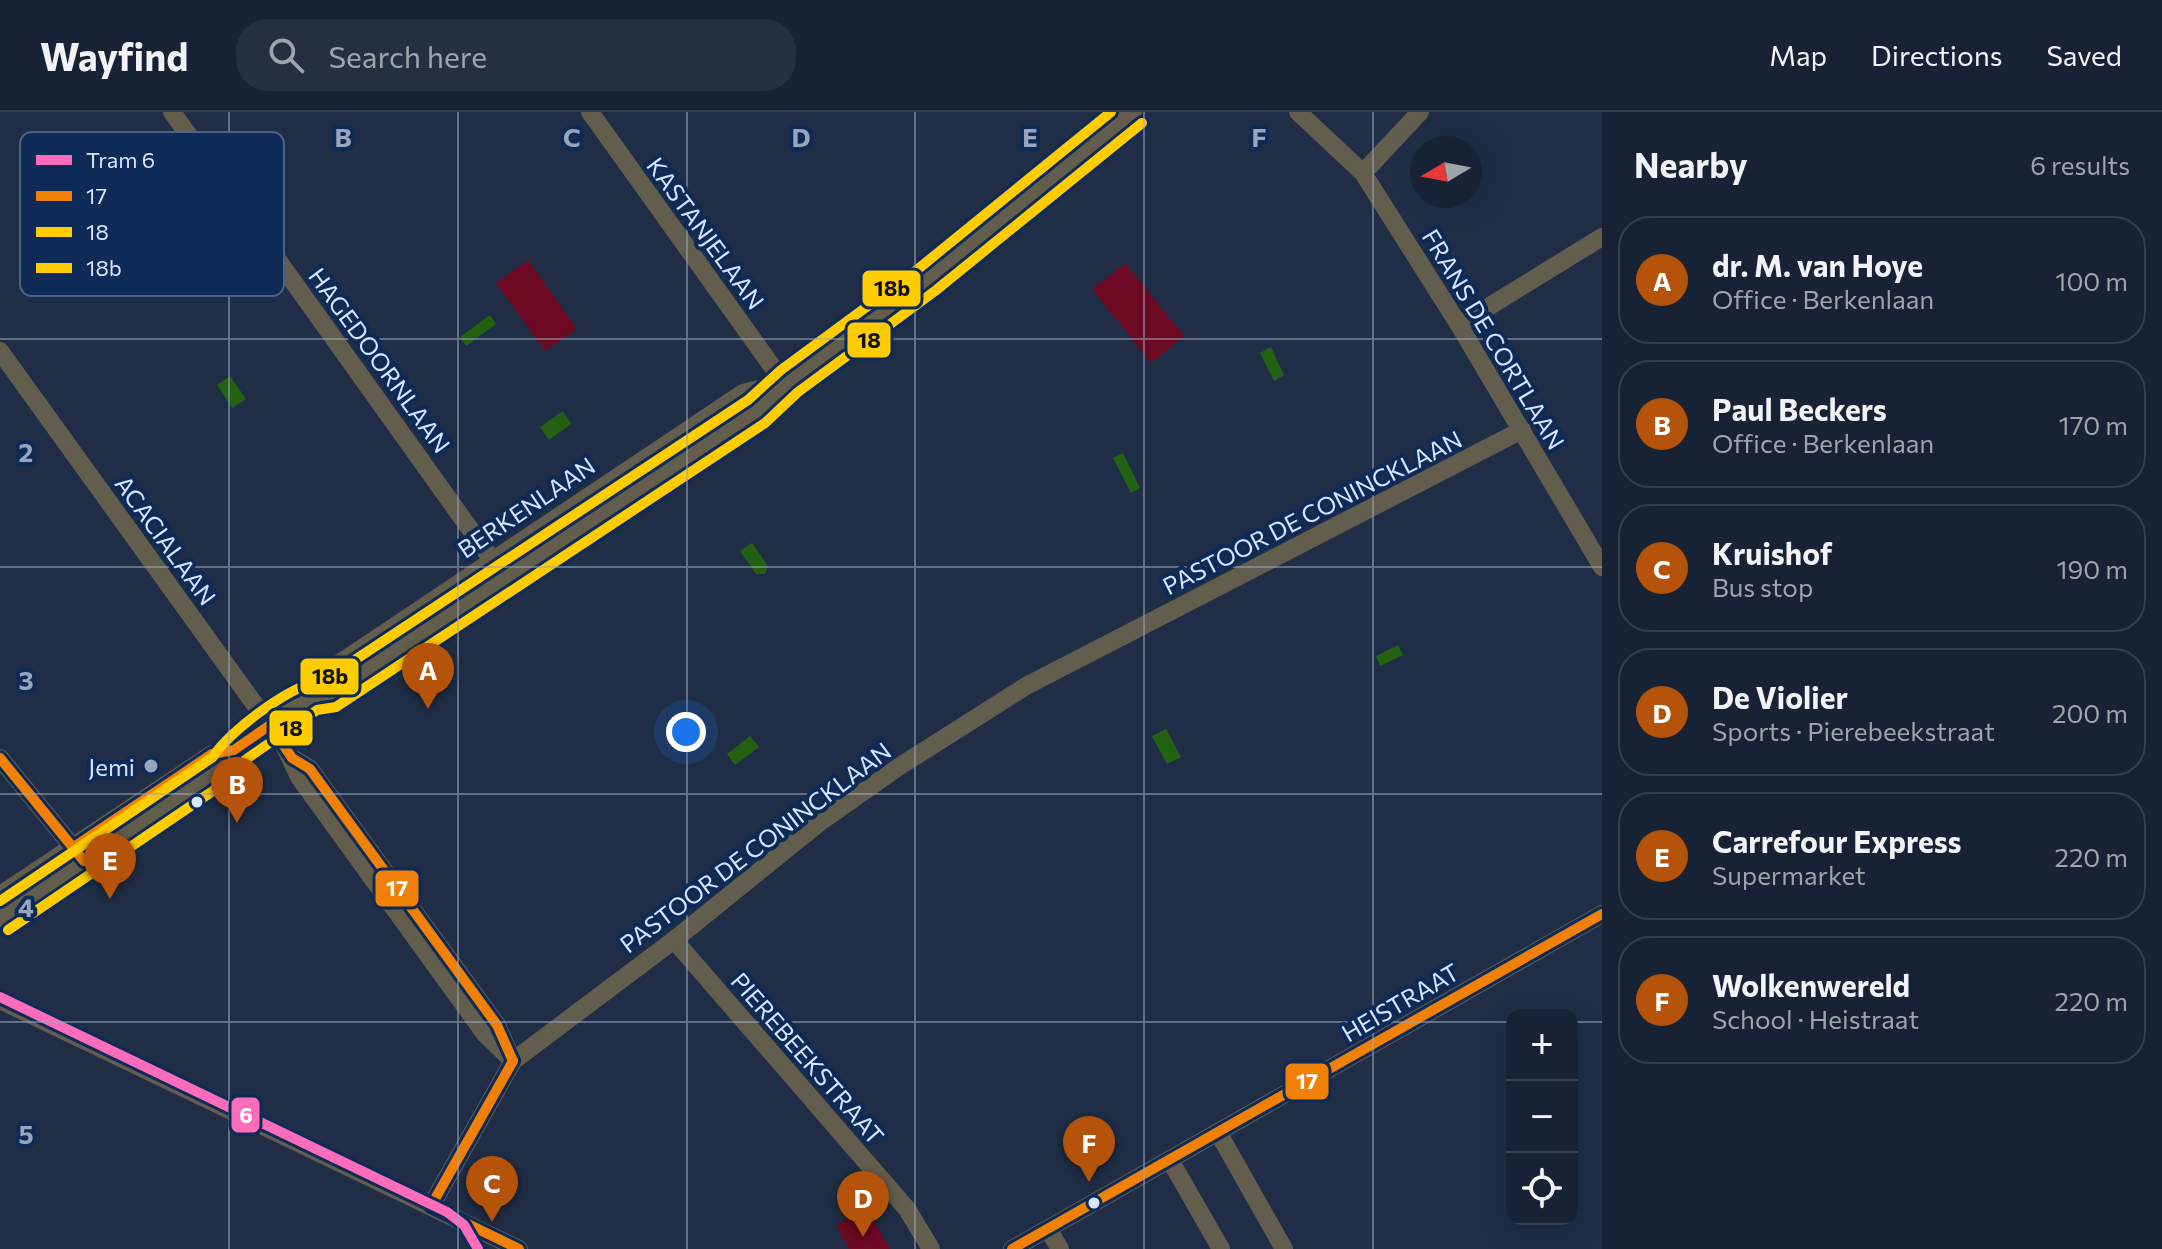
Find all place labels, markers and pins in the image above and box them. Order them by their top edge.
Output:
pin: A [402,643,454,709]
place label: Jemi [88,752,135,781]
marker: Jemi [142,757,160,775]
pin: B [211,757,263,823]
unlabelled marker [189,794,205,810]
pin: E [84,833,136,899]
pin: F [1063,1116,1115,1182]
pin: C [466,1156,518,1222]
pin: D [837,1171,889,1237]
unlabelled marker [1086,1195,1102,1211]

